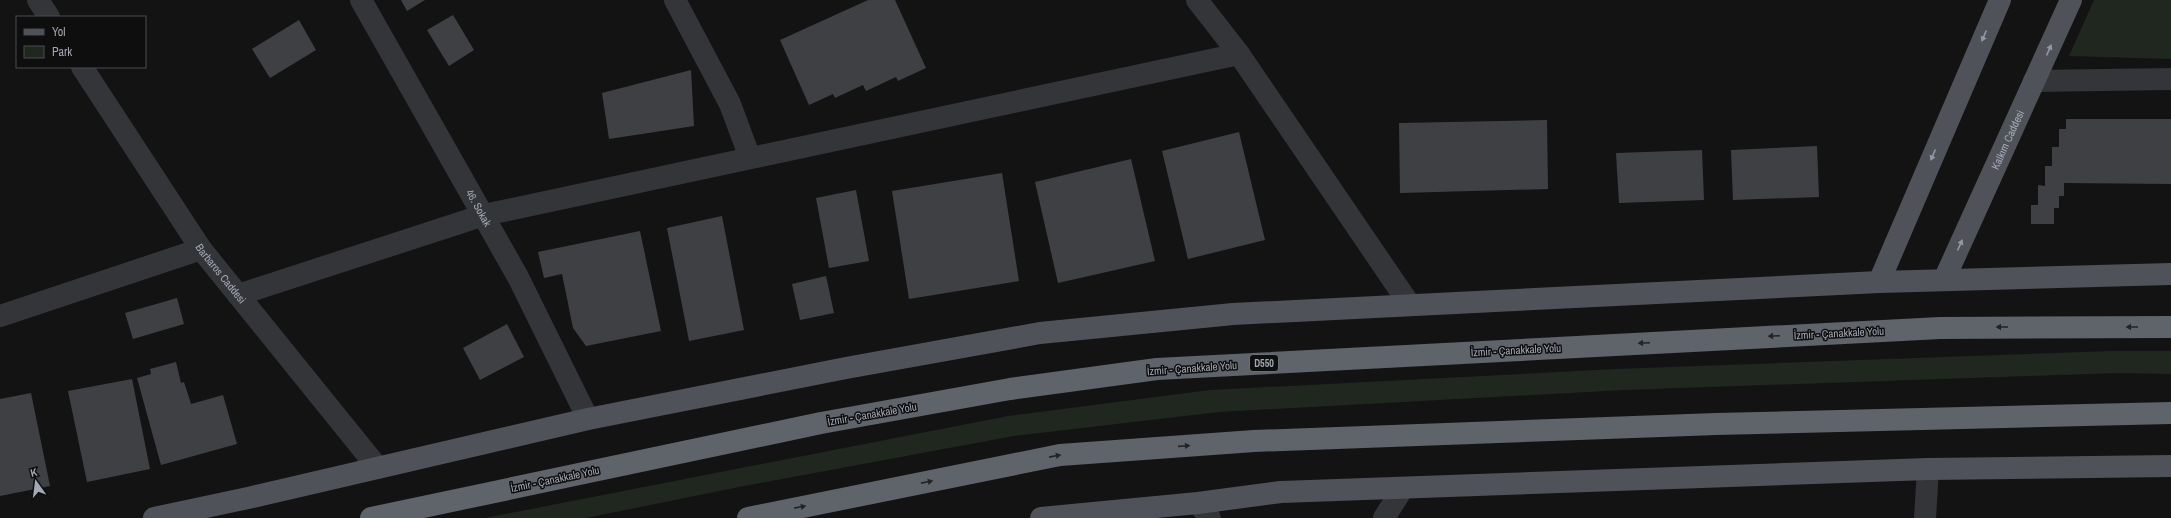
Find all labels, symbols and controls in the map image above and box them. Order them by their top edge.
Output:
legend [16,16,146,68]
text: Yol [52,24,65,40]
one-way arrow [1981,30,1987,42]
one-way arrow [2046,43,2052,55]
text: Park [52,44,72,60]
street label: Kalkım Caddesi [1988,108,2027,172]
one-way arrow [1930,150,1936,161]
street label: 46. Sokak [463,187,495,229]
one-way arrow [1957,239,1963,250]
street label: Barbaros Caddesi [192,241,249,306]
street label: İzmir - Çanakkale Yolu [1794,324,1884,342]
one-way arrow [1995,324,2008,330]
one-way arrow [2125,324,2138,330]
one-way arrow [1768,333,1780,340]
one-way arrow [1638,340,1650,347]
street label: İzmir - Çanakkale Yolu [1471,341,1561,359]
road number: D550 [1250,355,1278,371]
street label: İzmir - Çanakkale Yolu [1146,358,1238,378]
street label: İzmir - Çanakkale Yolu [826,399,918,429]
one-way arrow [1178,443,1190,450]
one-way arrow [1049,453,1061,459]
north arrow [16,462,56,502]
street label: İzmir - Çanakkale Yolu [509,463,601,495]
text: K [29,465,39,480]
one-way arrow [921,478,933,484]
one-way arrow [794,504,806,510]

